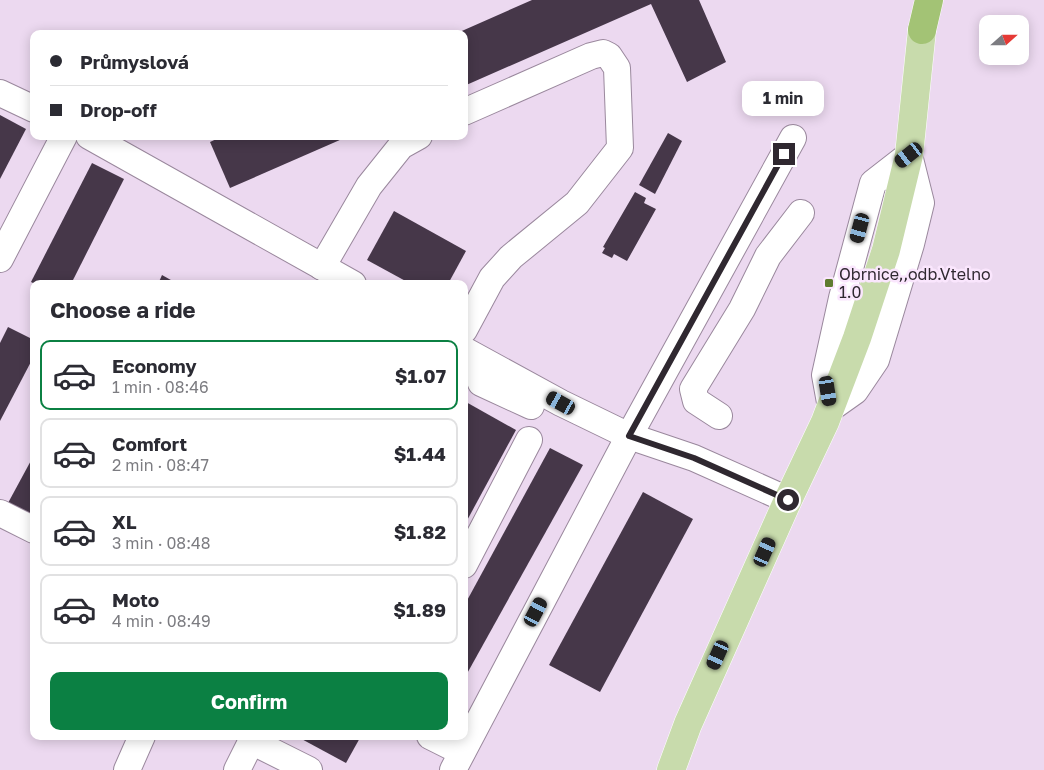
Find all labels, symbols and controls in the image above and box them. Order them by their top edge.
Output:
north arrow [979,15,1029,65]
map controls [979,15,1029,65]
text: Průmyslová [80,50,189,73]
callout: 1 min [743,82,825,116]
text: 1 min [763,88,803,108]
text: Drop-off [80,98,157,121]
car [892,140,925,170]
route end [773,143,795,165]
car [848,212,871,244]
place label: Obrnice,,odb.Vtelno 1.0 [839,264,991,302]
marker: Obrnice,,odb.Vtelno 1.0 [823,277,835,289]
text: Choose a ride [50,296,196,323]
icon: car [52,353,97,398]
text: Economy [112,354,197,377]
text: $1.07 [395,364,446,387]
car [818,375,837,407]
text: 1 min · 08:46 [112,377,209,397]
car [544,389,577,417]
icon: car [52,431,97,476]
text: Comfort [112,432,187,455]
text: $1.44 [394,442,446,465]
text: 2 min · 08:47 [112,455,209,475]
route start [777,489,799,511]
icon: car [52,509,97,554]
text: XL [112,510,137,533]
text: $1.82 [394,520,446,543]
text: 3 min · 08:48 [112,533,210,553]
car [752,535,777,569]
icon: car [52,587,97,632]
text: Moto [112,588,159,611]
car [522,595,549,629]
text: $1.89 [393,598,446,621]
text: 4 min · 08:49 [112,611,211,631]
car [705,638,730,672]
button: Confirm [50,672,448,730]

